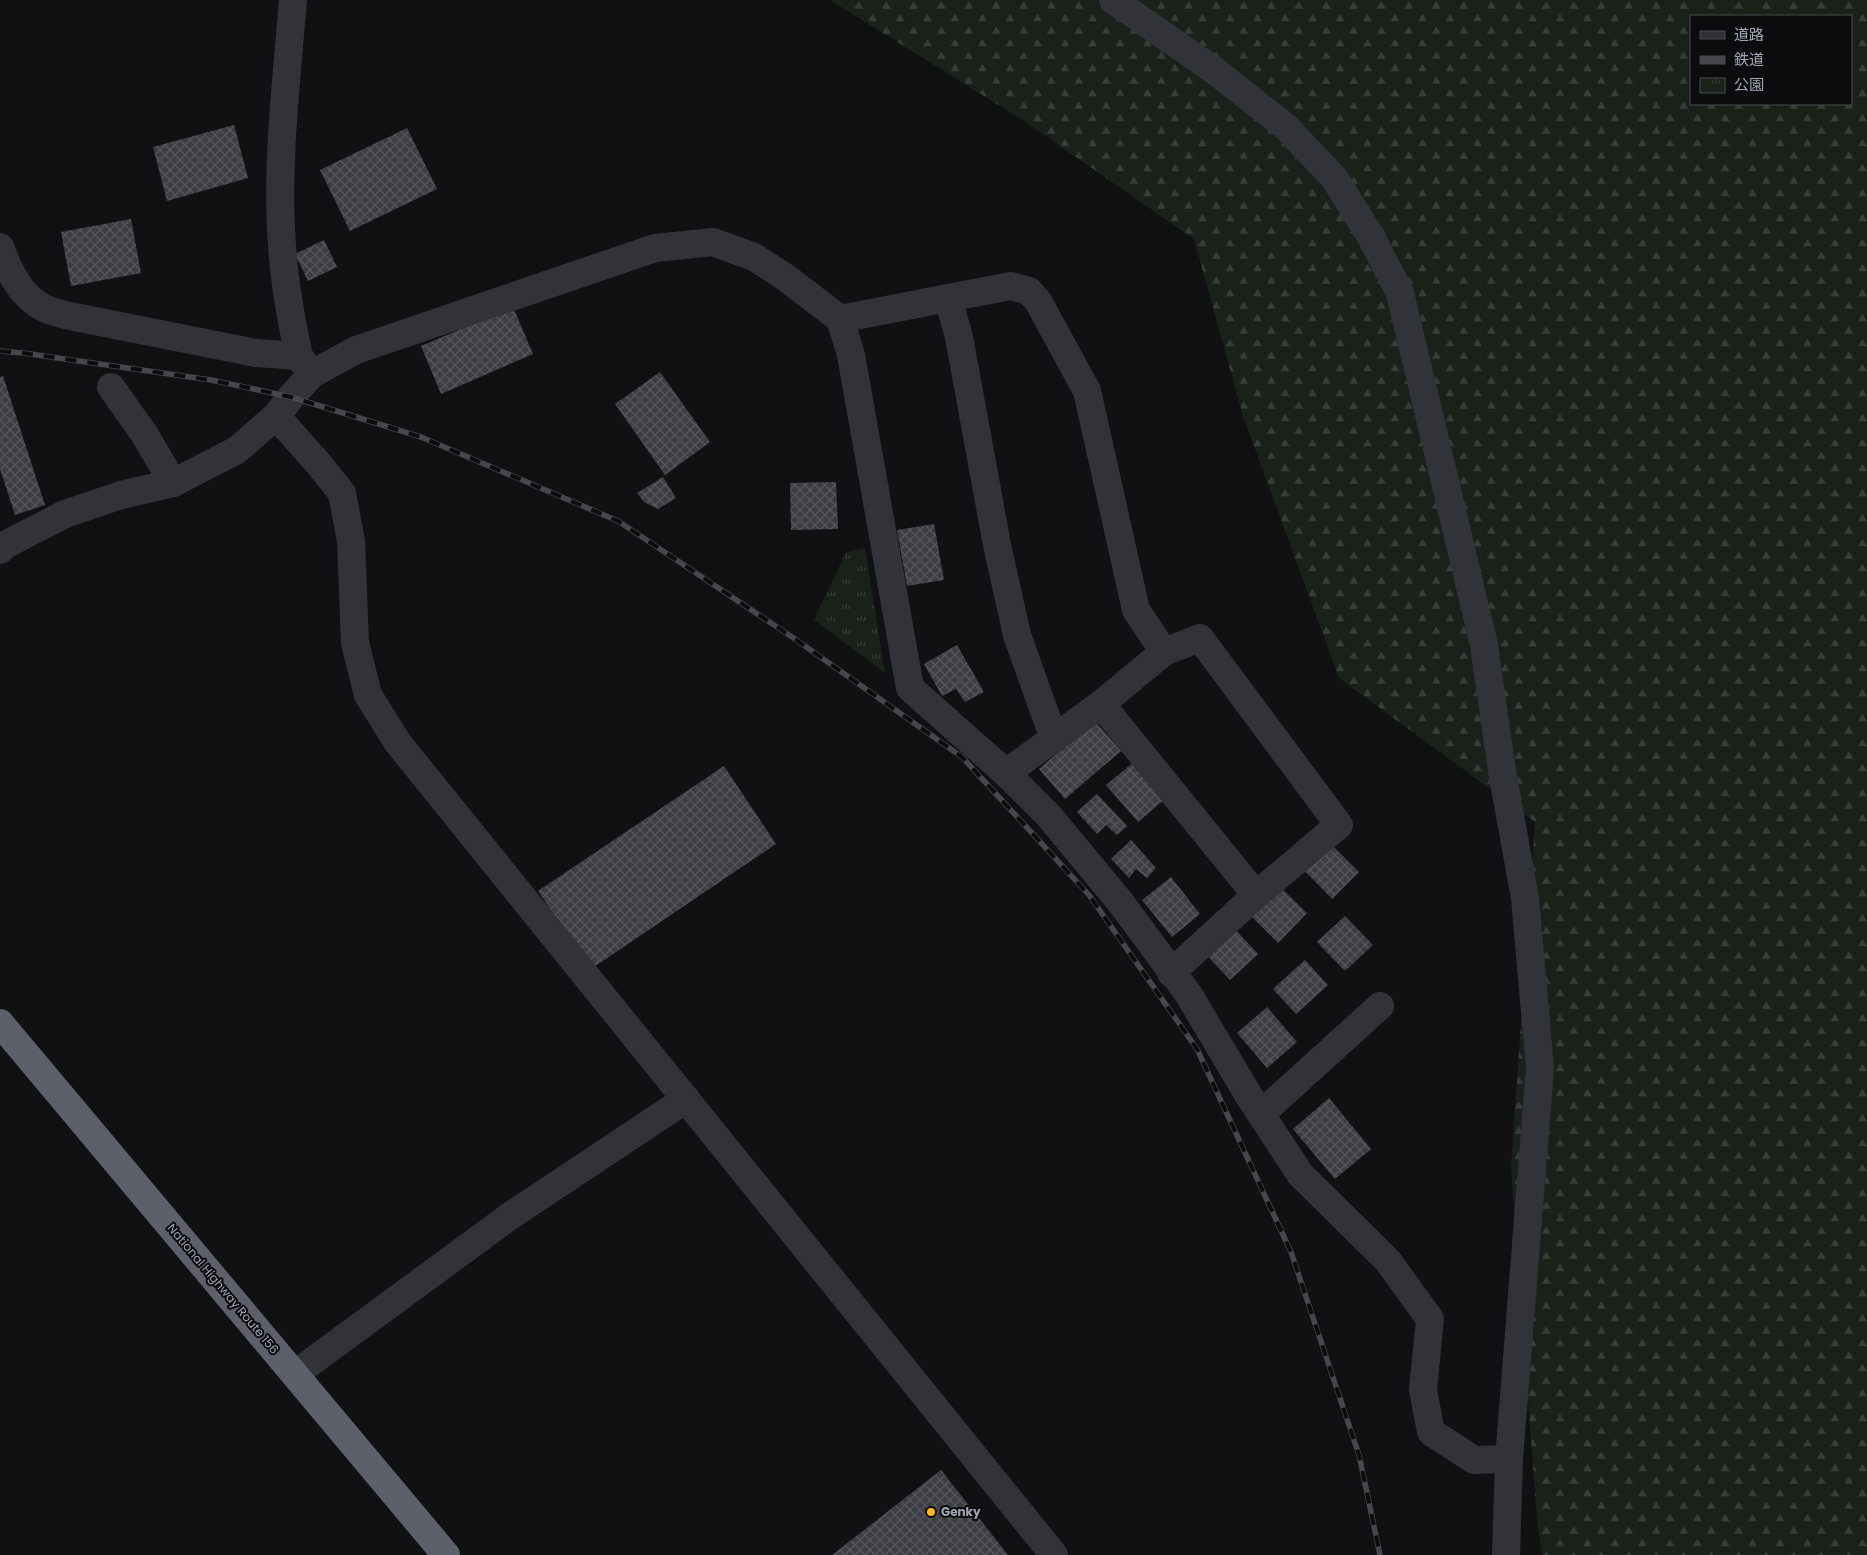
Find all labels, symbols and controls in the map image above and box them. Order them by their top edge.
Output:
legend [1690,15,1852,105]
text: 道路 [1734,24,1764,45]
text: 鉄道 [1734,49,1764,70]
text: 公園 [1734,74,1764,95]
street label: National Highway Route 156 [164,1220,283,1357]
place label: Genky [941,1503,981,1520]
marker: Genky [925,1506,937,1518]

